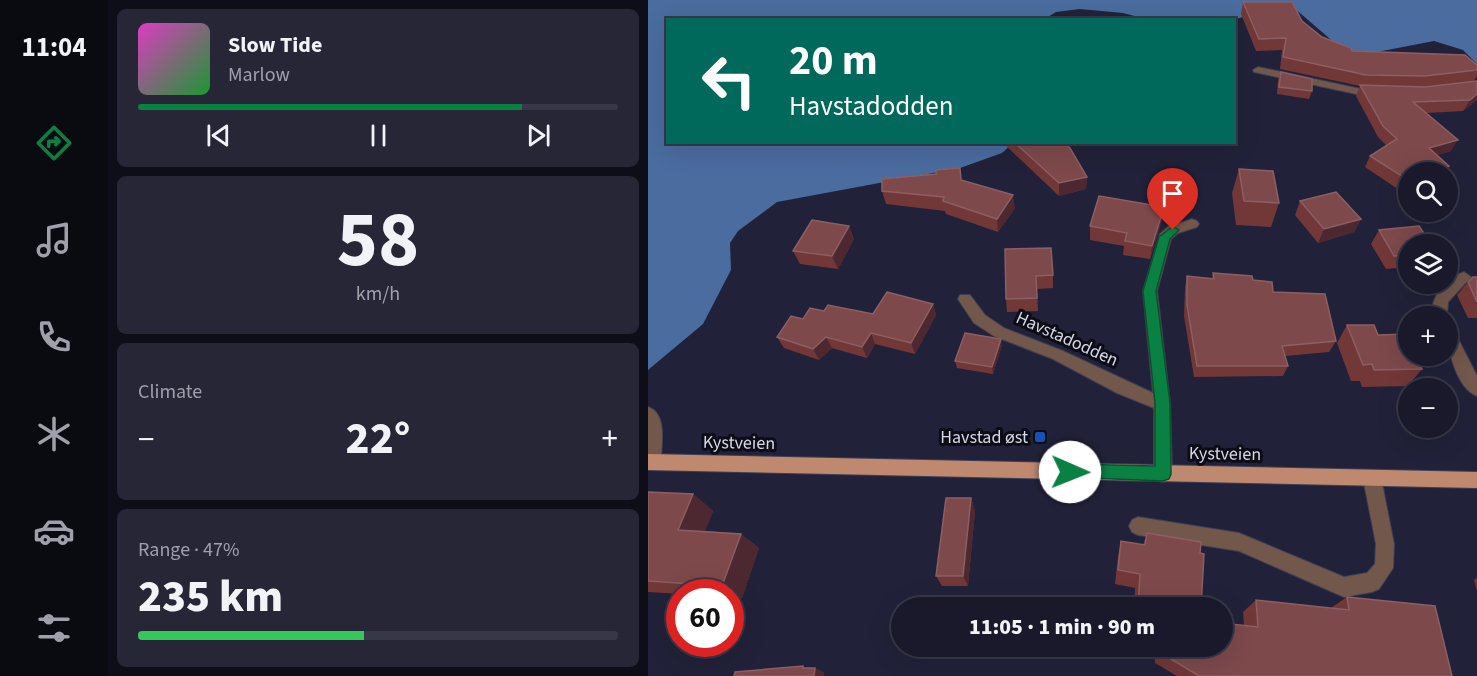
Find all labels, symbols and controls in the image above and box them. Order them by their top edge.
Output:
text: 11:04 [21,28,87,67]
text: Slow Tide [228,29,322,61]
text: 20 m [789,31,878,91]
icon: left [690,42,768,120]
text: Marlow [228,61,290,89]
text: Havstadodden [789,87,954,126]
icon: previous [202,119,235,152]
icon: pause [362,119,395,152]
icon: next [522,119,555,152]
icon: directions [33,122,75,164]
map controls [1398,162,1458,438]
button: search [1398,162,1458,222]
pin [1147,168,1198,230]
icon: arrive [1156,177,1189,210]
text: 58 [337,185,419,296]
icon: music [33,219,75,261]
button: layers [1398,234,1458,294]
text: km/h [356,280,400,308]
street label: Havstadodden [1012,305,1122,373]
button: + [1398,306,1458,366]
icon: phone [33,316,75,358]
text: Climate [138,378,202,406]
button: − [1398,378,1458,438]
text: 22° [346,407,410,471]
icon: climate [33,413,75,455]
text: − [138,416,154,463]
text: + [602,416,618,463]
place label: Havstad øst [940,425,1028,450]
street label: Kystveien [703,430,775,456]
marker: Havstad øst [1033,430,1047,444]
position arrow [1038,440,1102,504]
street label: Kystveien [1189,441,1261,467]
icon: car [33,510,75,552]
text: Range · 47% [138,536,239,564]
text: 235 km [138,565,283,629]
speed limit sign: 60 [666,579,744,657]
icon: filters [33,607,75,649]
text: 11:05 · 1 min · 90 m [969,611,1155,643]

